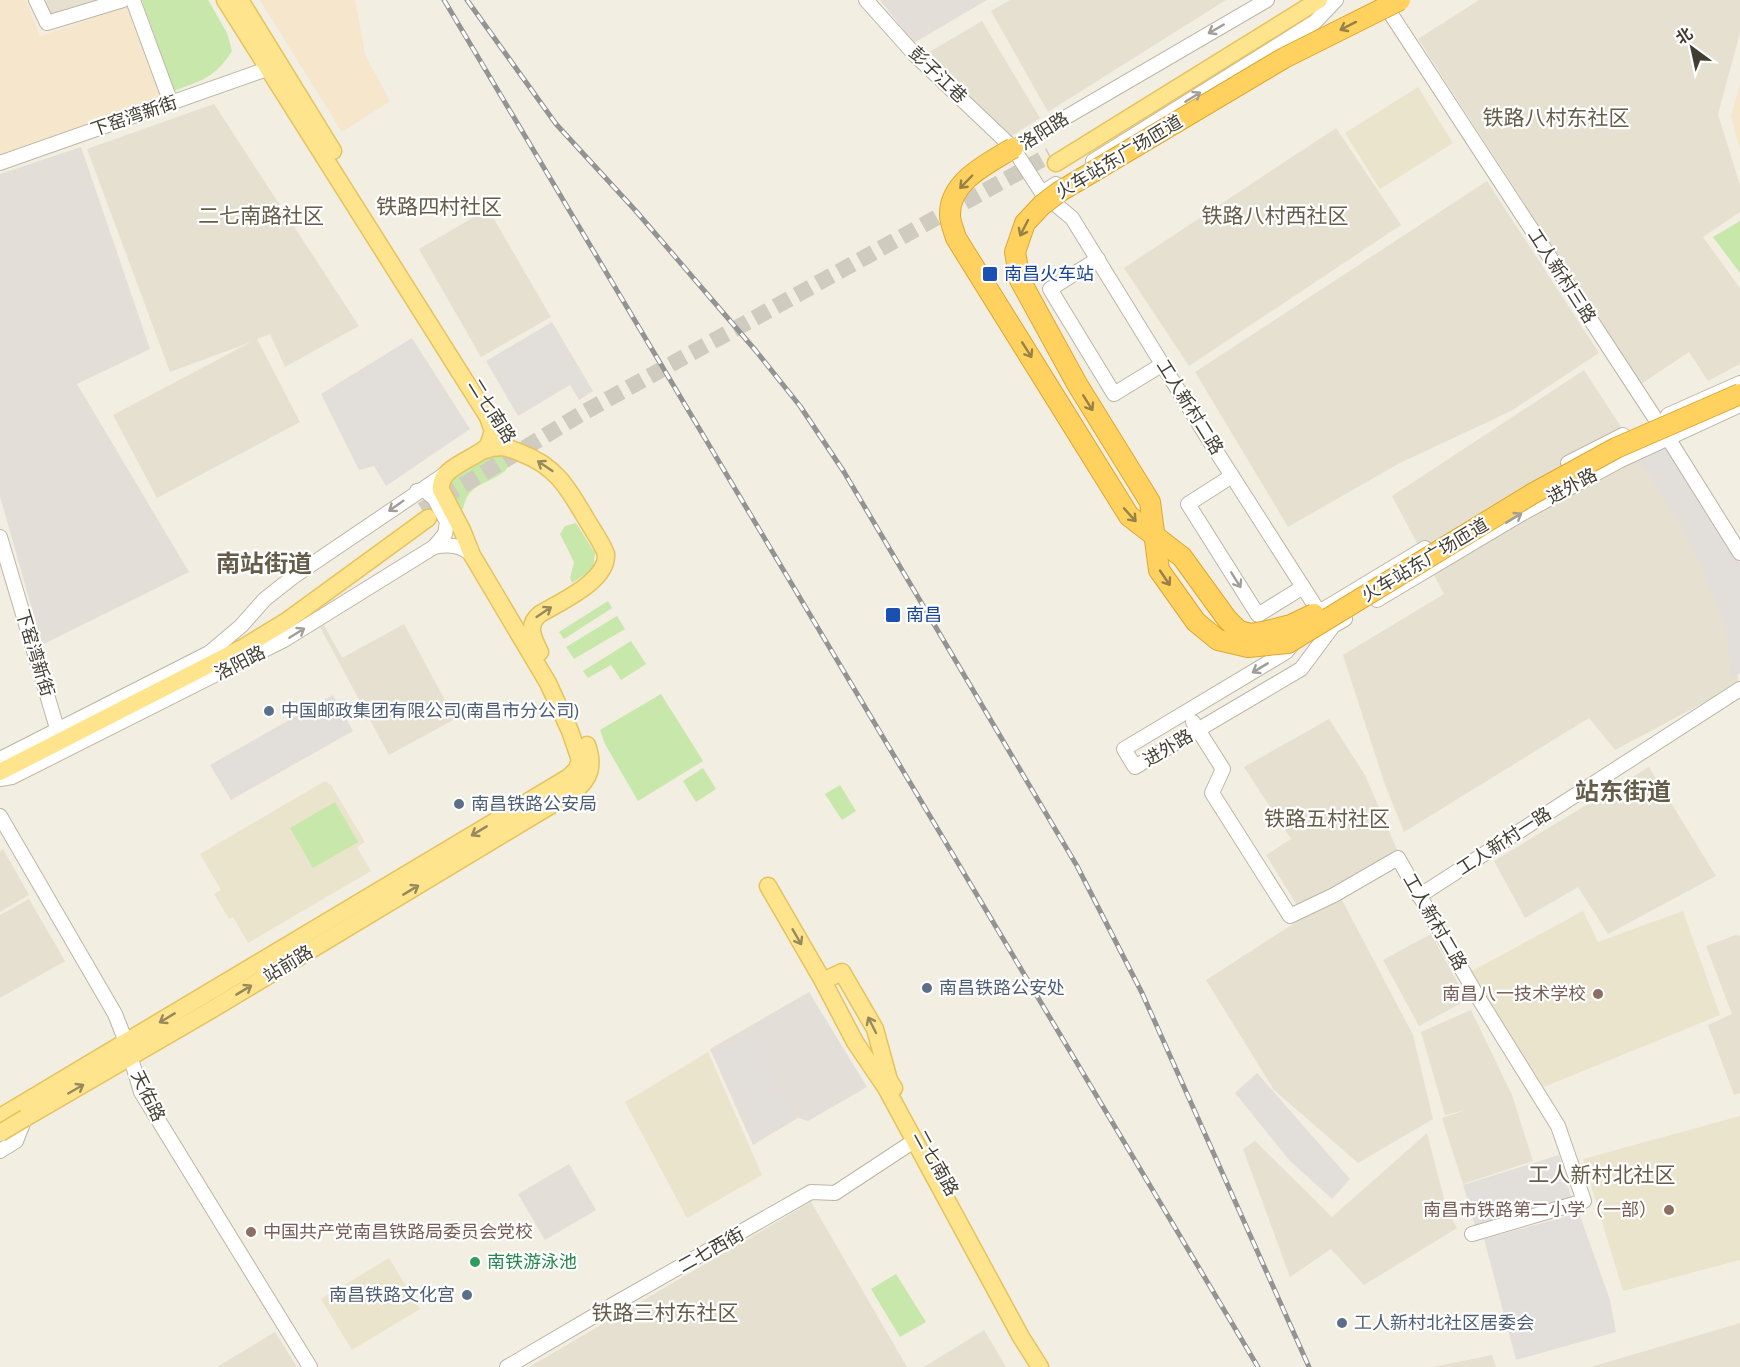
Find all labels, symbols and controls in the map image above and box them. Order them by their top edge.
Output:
north arrow [1662,18,1722,78]
one-way arrow [1339,21,1357,33]
text: 北 [1671,22,1697,49]
one-way arrow [1208,23,1225,35]
street label: 彭子江巷 [904,41,973,109]
street label: 下窑湾新街 [87,89,180,142]
one-way arrow [1185,91,1202,104]
district label: 铁路八村东社区 [1483,103,1630,132]
street label: 洛阳路 [1014,106,1073,155]
street label: 火车站东广场匝道 [1051,109,1187,204]
one-way arrow [959,174,973,189]
district label: 铁路四村社区 [376,192,502,221]
district label: 二七南路社区 [198,201,324,230]
district label: 铁路八村西社区 [1202,201,1349,230]
one-way arrow [1018,219,1030,237]
street label: 工人新村三路 [1523,224,1602,328]
place label: 南昌火车站 [1004,261,1094,286]
marker: 南昌火车站 [981,265,999,283]
one-way arrow [1021,341,1033,358]
street label: 工人新村二路 [1151,354,1230,459]
street label: 二七南路 [463,374,522,448]
one-way arrow [1083,394,1095,411]
one-way arrow [537,459,554,472]
street label: 进外路 [1542,462,1601,510]
one-way arrow [388,500,404,512]
one-way arrow [1123,507,1137,522]
street label: 火车站东广场匝道 [1357,512,1493,607]
one-way arrow [1506,512,1523,524]
district label: 南站街道 [216,547,312,579]
one-way arrow [1159,569,1171,586]
one-way arrow [1230,571,1242,588]
place label: 南昌 [906,602,942,627]
street label: 下窑湾新街 [10,606,61,700]
one-way arrow [535,606,551,618]
marker: 南昌 [884,606,902,624]
one-way arrow [288,626,305,638]
street label: 洛阳路 [210,639,270,686]
one-way arrow [1252,662,1269,674]
place label: 中国邮政集团有限公司(南昌市分公司) [281,698,579,723]
marker: 中国邮政集团有限公司(南昌市分公司) [262,704,276,718]
street label: 进外路 [1138,723,1197,772]
district label: 站东街道 [1575,775,1671,807]
place label: 南昌铁路公安局 [471,791,597,816]
marker: 南昌铁路公安局 [452,797,466,811]
street label: 工人新村一路 [1452,801,1556,880]
district label: 铁路五村社区 [1264,804,1390,833]
one-way arrow [471,826,488,838]
street label: 工人新村二路 [1398,869,1473,975]
one-way arrow [402,883,419,895]
one-way arrow [792,928,804,945]
street label: 站前路 [258,939,317,988]
place label: 南昌铁路公安处 [939,975,1065,1000]
marker: 南昌铁路公安处 [920,981,934,995]
place label: 南昌八一技术学校 [1442,981,1586,1006]
one-way arrow [235,984,252,996]
marker: 南昌八一技术学校 [1591,987,1605,1001]
one-way arrow [159,1012,176,1024]
one-way arrow [865,1016,877,1034]
street label: 天佑路 [125,1066,172,1126]
one-way arrow [67,1083,84,1095]
street label: 二七南路 [908,1125,965,1200]
district label: 工人新村北社区 [1529,1160,1676,1189]
place label: 南昌市铁路第二小学（一部） [1423,1197,1657,1222]
marker: 南昌市铁路第二小学（一部） [1662,1203,1676,1217]
place label: 中国共产党南昌铁路局委员会党校 [263,1219,533,1244]
street label: 二七西街 [673,1221,748,1278]
marker: 中国共产党南昌铁路局委员会党校 [244,1225,258,1239]
place label: 南铁游泳池 [487,1249,577,1274]
marker: 南铁游泳池 [468,1255,482,1269]
place label: 南昌铁路文化宫 [329,1282,455,1307]
marker: 南昌铁路文化宫 [460,1288,474,1302]
district label: 铁路三村东社区 [592,1298,739,1327]
place label: 工人新村北社区居委会 [1354,1310,1534,1335]
marker: 工人新村北社区居委会 [1335,1316,1349,1330]

